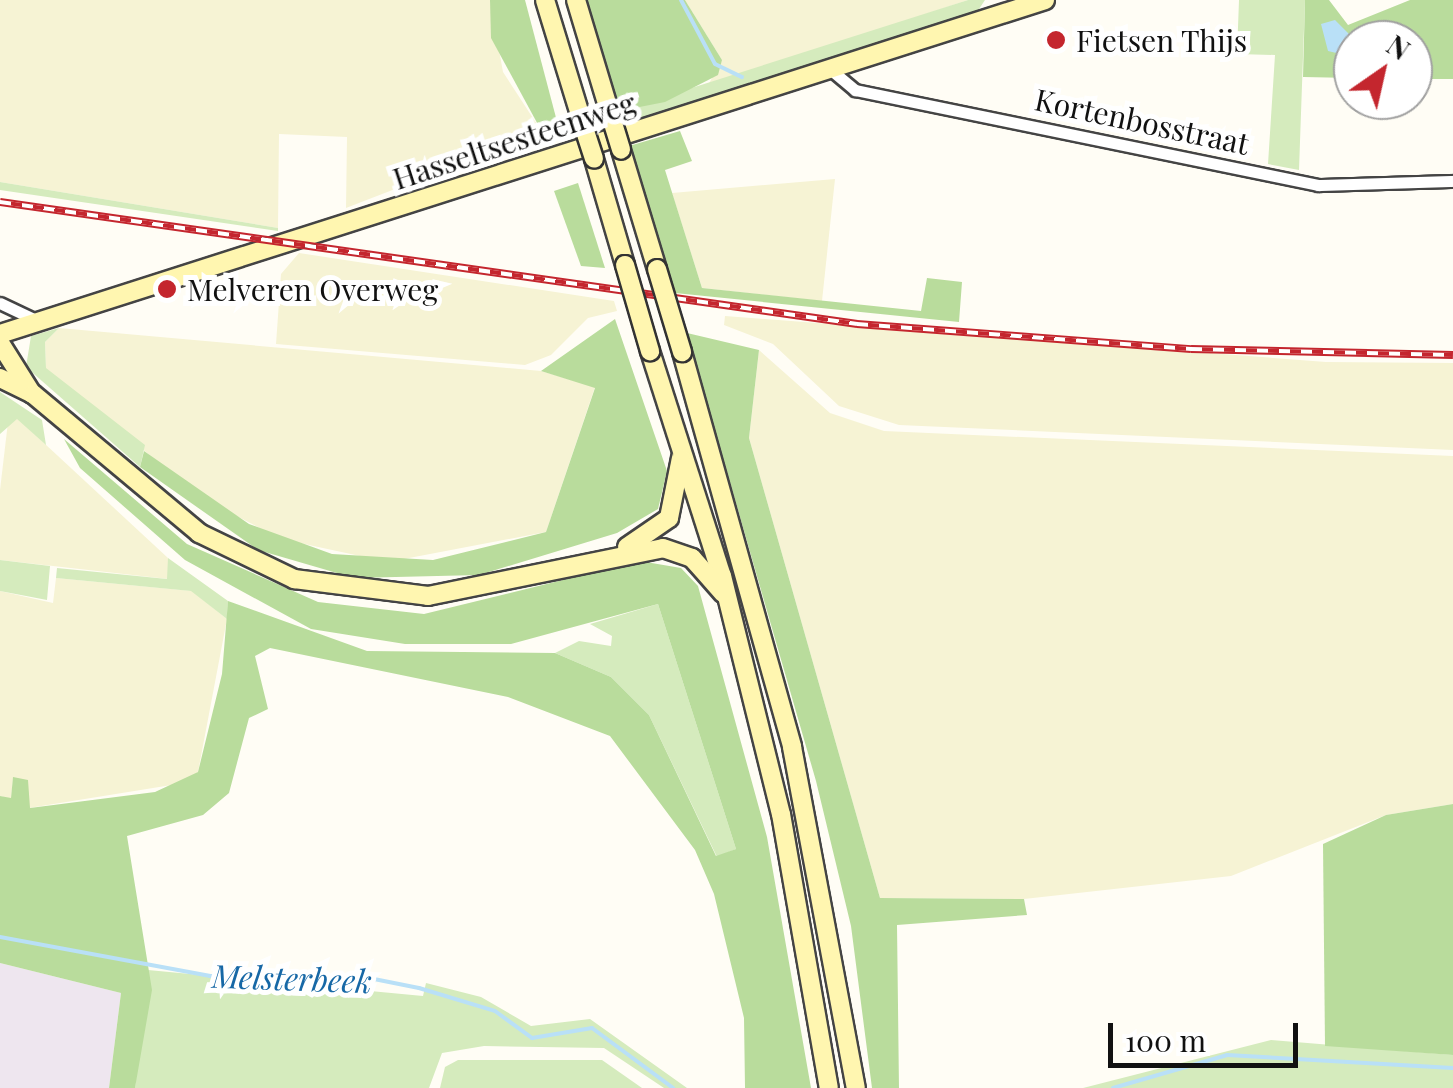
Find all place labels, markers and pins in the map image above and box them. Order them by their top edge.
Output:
place label: Fietsen Thijs [1076,22,1248,58]
marker: Fietsen Thijs [1045,29,1067,51]
place label: Melveren Overweg [187,271,438,307]
marker: Melveren Overweg [156,278,178,300]

